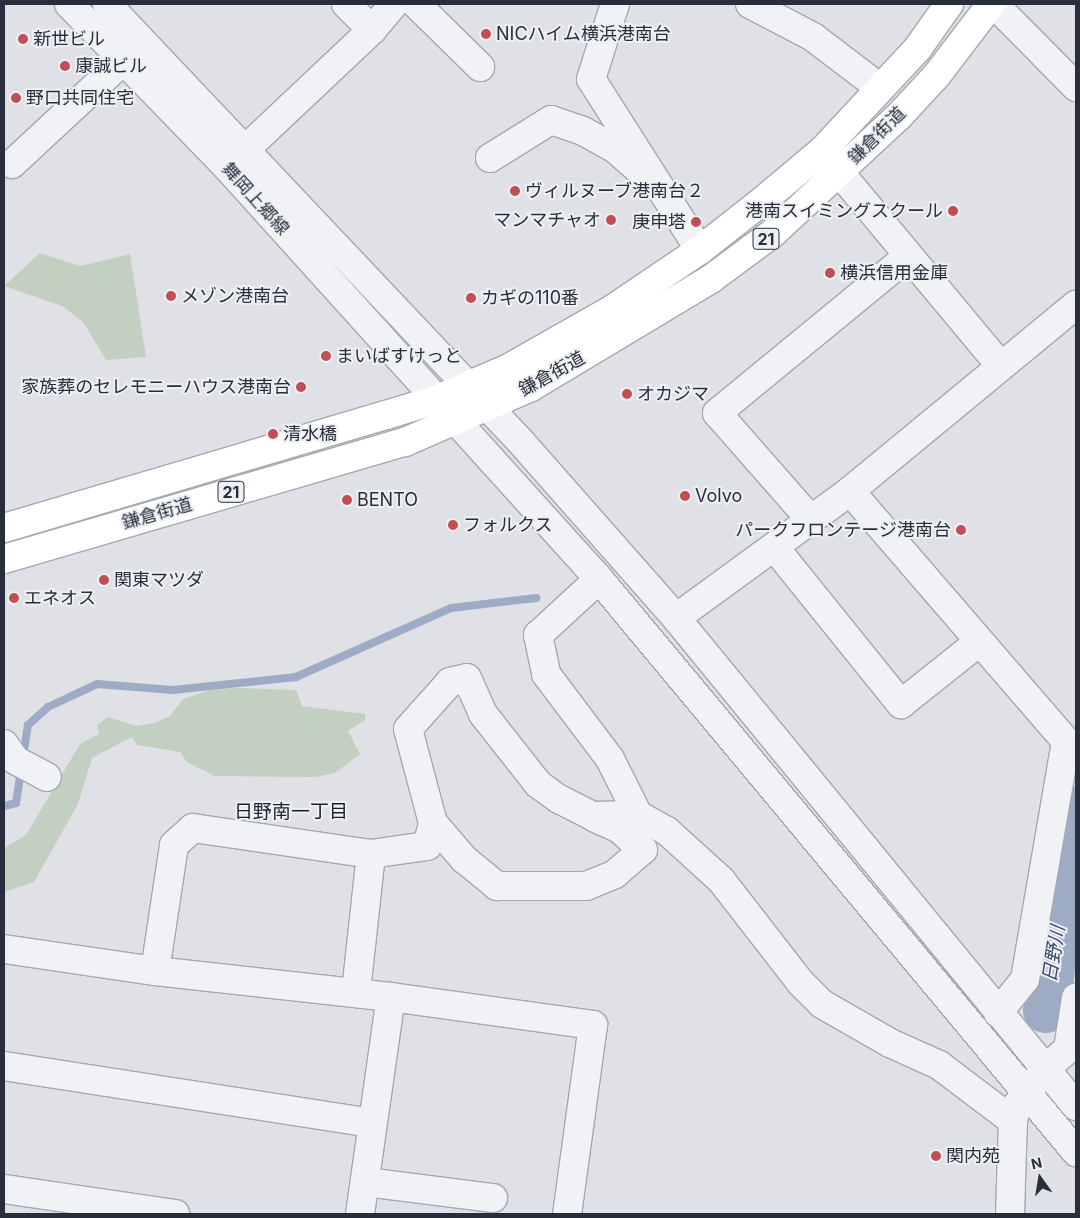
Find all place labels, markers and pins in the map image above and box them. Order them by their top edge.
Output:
place label: NICハイム横浜港南台 [496,23,672,45]
place label: 新世ビル [33,28,105,50]
marker: NICハイム横浜港南台 [480,28,492,40]
marker: 新世ビル [17,33,29,45]
place label: 康誠ビル [75,55,147,77]
marker: 康誠ビル [59,60,71,72]
place label: 野口共同住宅 [26,87,134,109]
marker: 野口共同住宅 [10,92,22,104]
place label: ヴィルヌーブ港南台２ [525,180,705,202]
marker: ヴィルヌーブ港南台２ [509,185,521,197]
place label: 港南スイミングスクール [745,200,943,222]
marker: 港南スイミングスクール [947,205,959,217]
place label: マンマチャオ [493,209,601,231]
place label: 庚申塔 [632,211,686,233]
marker: マンマチャオ [605,214,617,226]
marker: 庚申塔 [690,216,702,228]
place label: 横浜信用金庫 [840,262,948,284]
marker: 横浜信用金庫 [824,267,836,279]
place label: メゾン港南台 [181,285,289,307]
place label: カギの110番 [481,287,579,309]
marker: メゾン港南台 [165,290,177,302]
marker: カギの110番 [465,292,477,304]
place label: まいばすけっと [336,345,462,367]
marker: まいばすけっと [320,350,332,362]
place label: 家族葬のセレモニーハウス港南台 [21,376,291,398]
marker: 家族葬のセレモニーハウス港南台 [295,381,307,393]
place label: オカジマ [637,383,709,405]
marker: オカジマ [621,388,633,400]
place label: 清水橋 [283,423,337,445]
marker: 清水橋 [267,428,279,440]
place label: Volvo [695,485,742,507]
place label: BENTO [357,489,418,511]
marker: Volvo [679,490,691,502]
marker: BENTO [341,494,353,506]
place label: フォルクス [463,514,553,536]
marker: フォルクス [447,519,459,531]
place label: パークフロンテージ港南台 [735,519,951,541]
marker: パークフロンテージ港南台 [955,524,967,536]
place label: 関東マツダ [114,569,204,591]
marker: 関東マツダ [98,574,110,586]
place label: エネオス [24,587,96,609]
marker: エネオス [8,592,20,604]
place label: 関内苑 [946,1145,1000,1167]
marker: 関内苑 [930,1150,942,1162]

